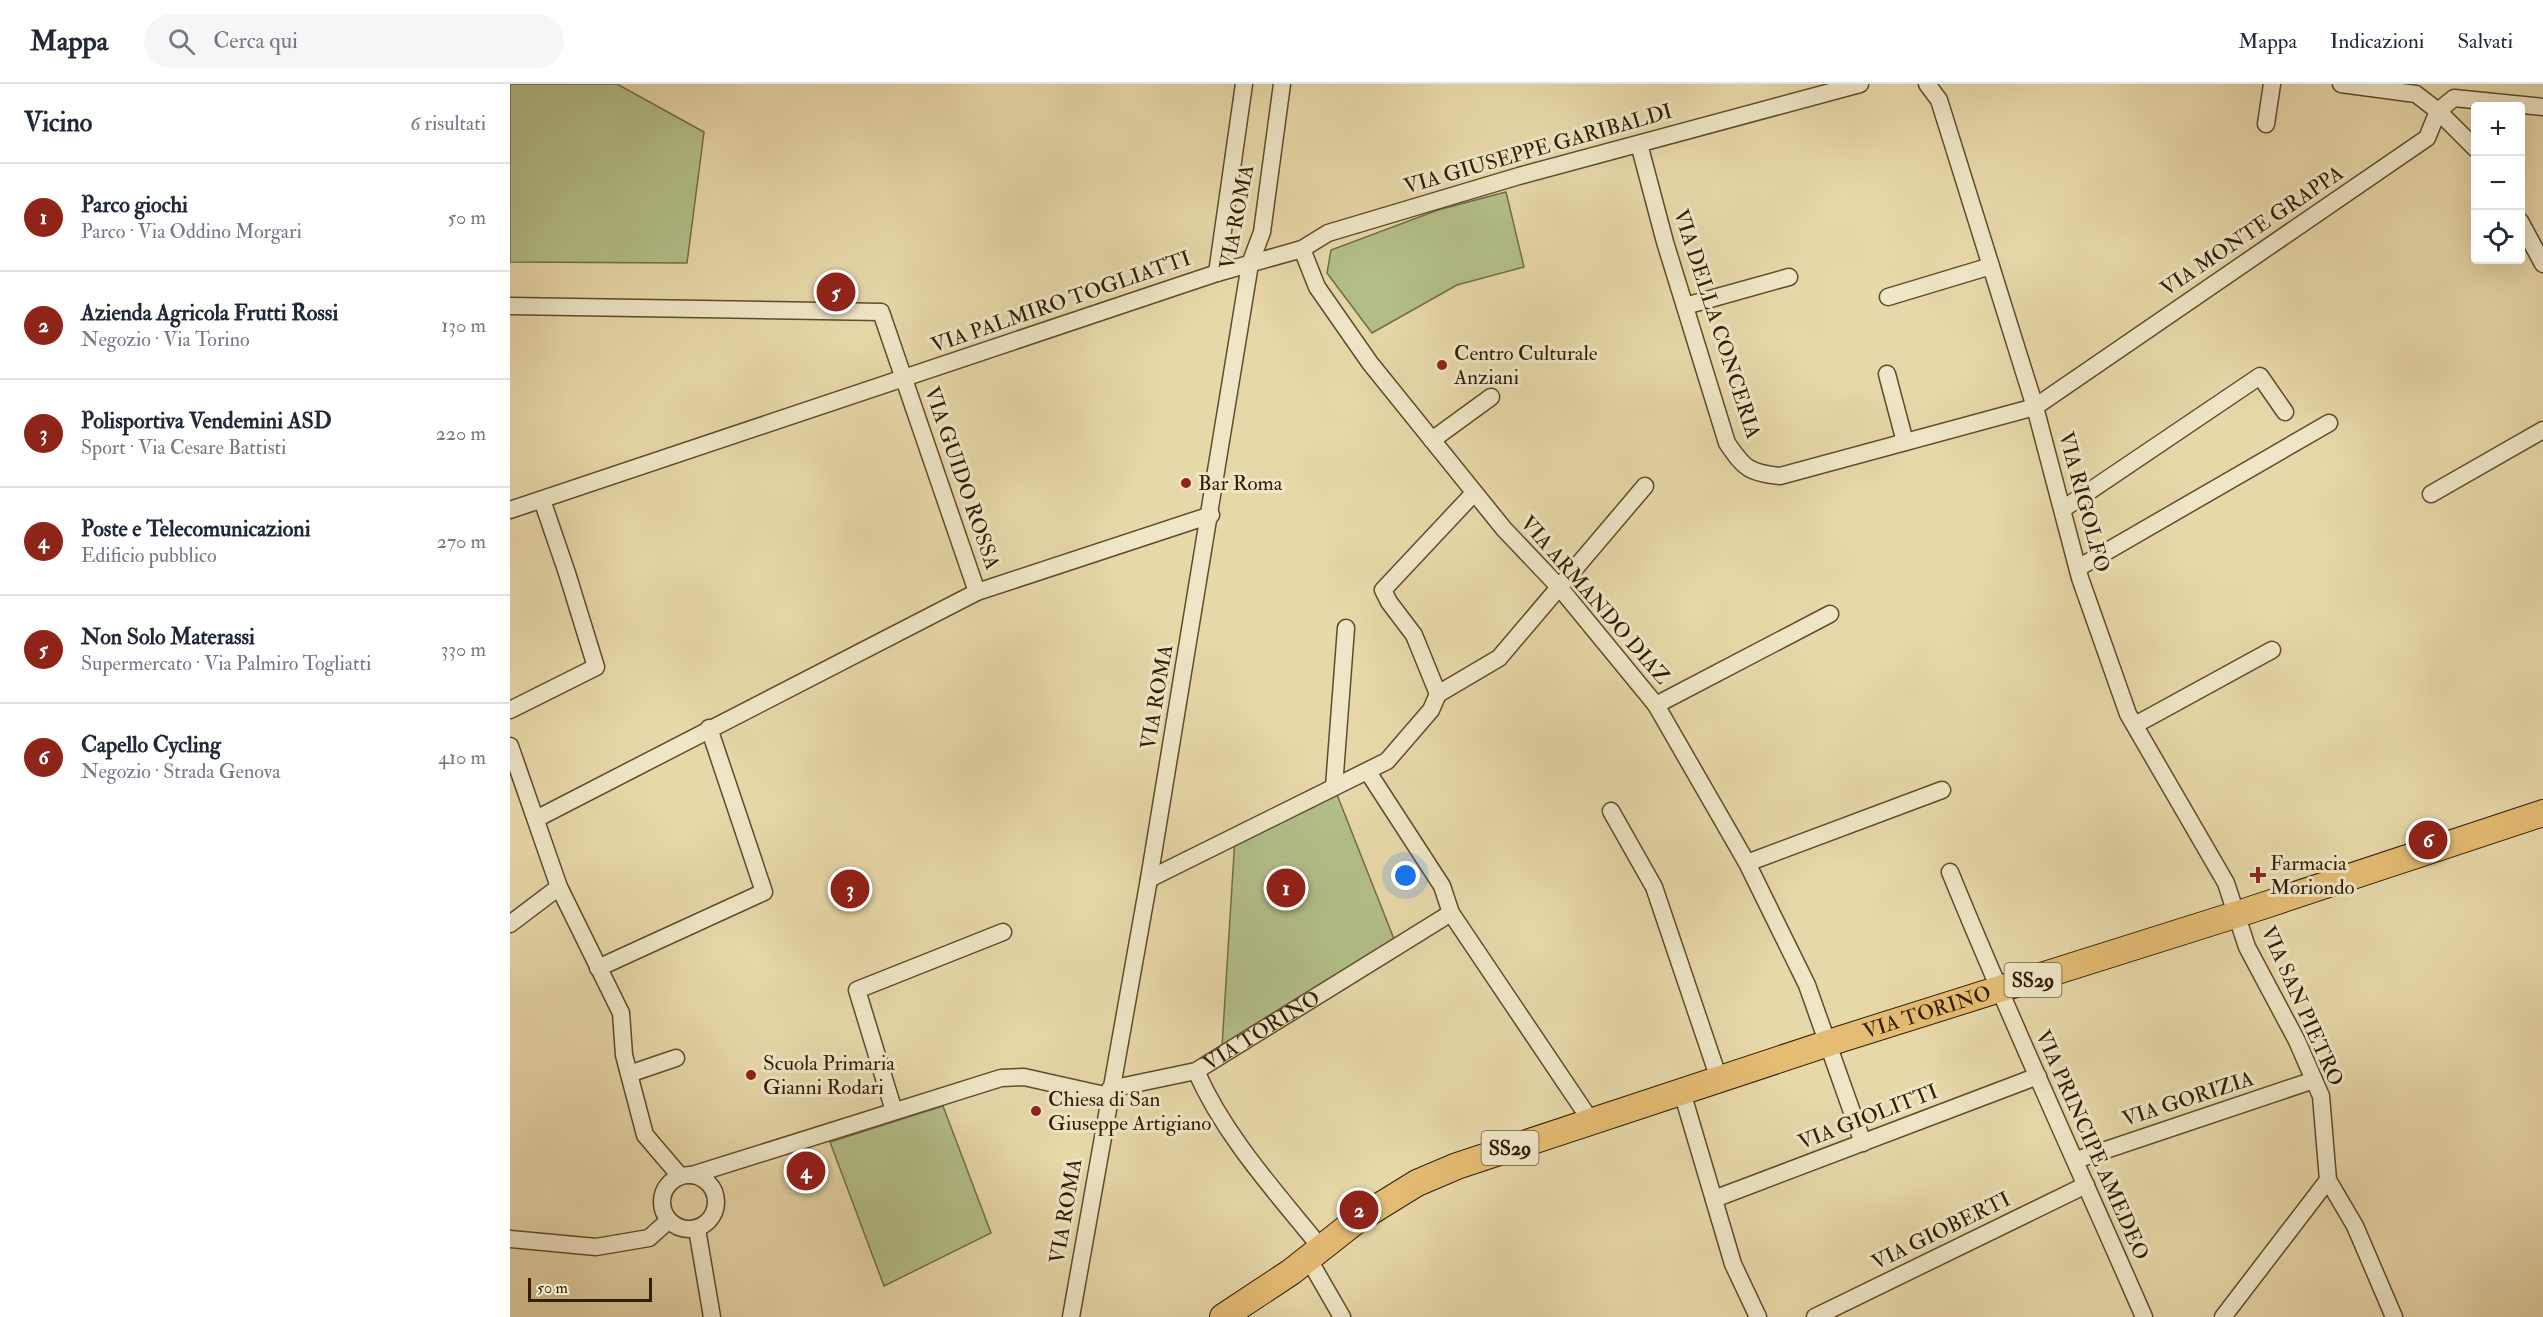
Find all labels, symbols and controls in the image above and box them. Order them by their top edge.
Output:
search box [144,14,564,68]
text: Mappa [30,24,108,59]
icon: search [165,25,198,58]
text: Cerca qui [213,27,298,55]
text: Mappa [2238,28,2297,55]
text: Indicazioni [2330,28,2424,55]
text: Salvati [2457,28,2513,55]
street label: VIA GIUSEPPE GARIBALDI [1401,98,1675,200]
map controls [2471,102,2525,264]
button: + [2471,102,2525,156]
text: Vicino [24,107,92,139]
text: 6 risultati [410,111,486,136]
button: − [2471,156,2525,210]
street label: VIA MONTE GRAPPA [2155,160,2349,302]
street label: VIA ROMA [1214,162,1260,272]
text: Parco giochi [81,191,188,219]
text: 1 [40,205,47,230]
text: 50 m [447,205,486,230]
street label: VIA DELLA CONCERIA [1667,206,1767,442]
button: locate [2471,210,2525,264]
text: Parco · Via Oddino Morgari [81,219,302,244]
street label: VIA PALMIRO TOGLIATTI [928,245,1194,359]
pin: 5 [816,270,856,314]
text: Azienda Agricola Frutti Rossi [81,299,338,327]
text: 2 [38,313,49,338]
text: 130 m [441,313,486,338]
text: Negozio · Via Torino [81,327,250,352]
place label: Centro Culturale Anziani [1453,340,1598,391]
marker: Centro Culturale Anziani [1435,358,1449,372]
street label: VIA GUIDO ROSSA [918,383,1006,573]
text: Polisportiva Vendemini ASD [81,407,332,435]
text: 3 [40,421,47,446]
text: 220 m [436,421,486,446]
street label: VIA RIGOLFO [2052,429,2116,575]
text: Sport · Via Cesare Battisti [81,435,286,460]
place label: Bar Roma [1198,470,1283,497]
marker: Bar Roma [1179,476,1193,490]
street label: VIA ARMANDO DIAZ [1514,510,1676,690]
text: Poste e Telecomunicazioni [81,515,311,543]
text: 4 [38,529,49,554]
text: 270 m [437,529,486,554]
text: Edificio pubblico [81,543,217,568]
text: Non Solo Materassi [81,623,255,651]
text: 5 [39,637,48,662]
text: 330 m [441,637,486,662]
street label: VIA ROMA [1134,642,1180,752]
text: Supermercato · Via Palmiro Togliatti [81,651,371,676]
text: Capello Cycling [81,731,221,759]
text: 6 [38,745,49,770]
text: 410 m [438,745,486,770]
text: Negozio · Strada Genova [81,759,280,784]
pin: 6 [2408,818,2448,862]
place label: Farmacia Moriondo [2270,850,2355,901]
your location [1391,861,1420,890]
pin: 3 [830,866,870,912]
pin: 1 [1266,866,1306,910]
marker: Farmacia Moriondo [2251,868,2265,882]
street label: VIA SAN PIETRO [2255,922,2349,1090]
road number: SS29 [2004,963,2062,997]
street label: VIA TORINO [1860,979,1994,1045]
street label: VIA TORINO [1198,984,1325,1077]
street label: VIA PRINCIPE AMEDEO [2029,1026,2155,1264]
place label: Scuola Primaria Gianni Rodari [763,1050,895,1101]
street label: VIA GORIZIA [2119,1065,2257,1133]
marker: Scuola Primaria Gianni Rodari [744,1068,758,1082]
street label: VIA GIOLITTI [1794,1078,1942,1156]
place label: Chiesa di San Giuseppe Artigiano [1048,1086,1211,1137]
marker: Chiesa di San Giuseppe Artigiano [1029,1104,1043,1118]
road number: SS29 [1482,1131,1538,1165]
pin: 4 [786,1148,826,1194]
street label: VIA ROMA [1043,1156,1089,1266]
street label: VIA GIOBERTI [1867,1186,2015,1276]
pin: 2 [1340,1188,1378,1232]
scale bar [528,1275,652,1302]
text: 50 m [537,1278,568,1298]

